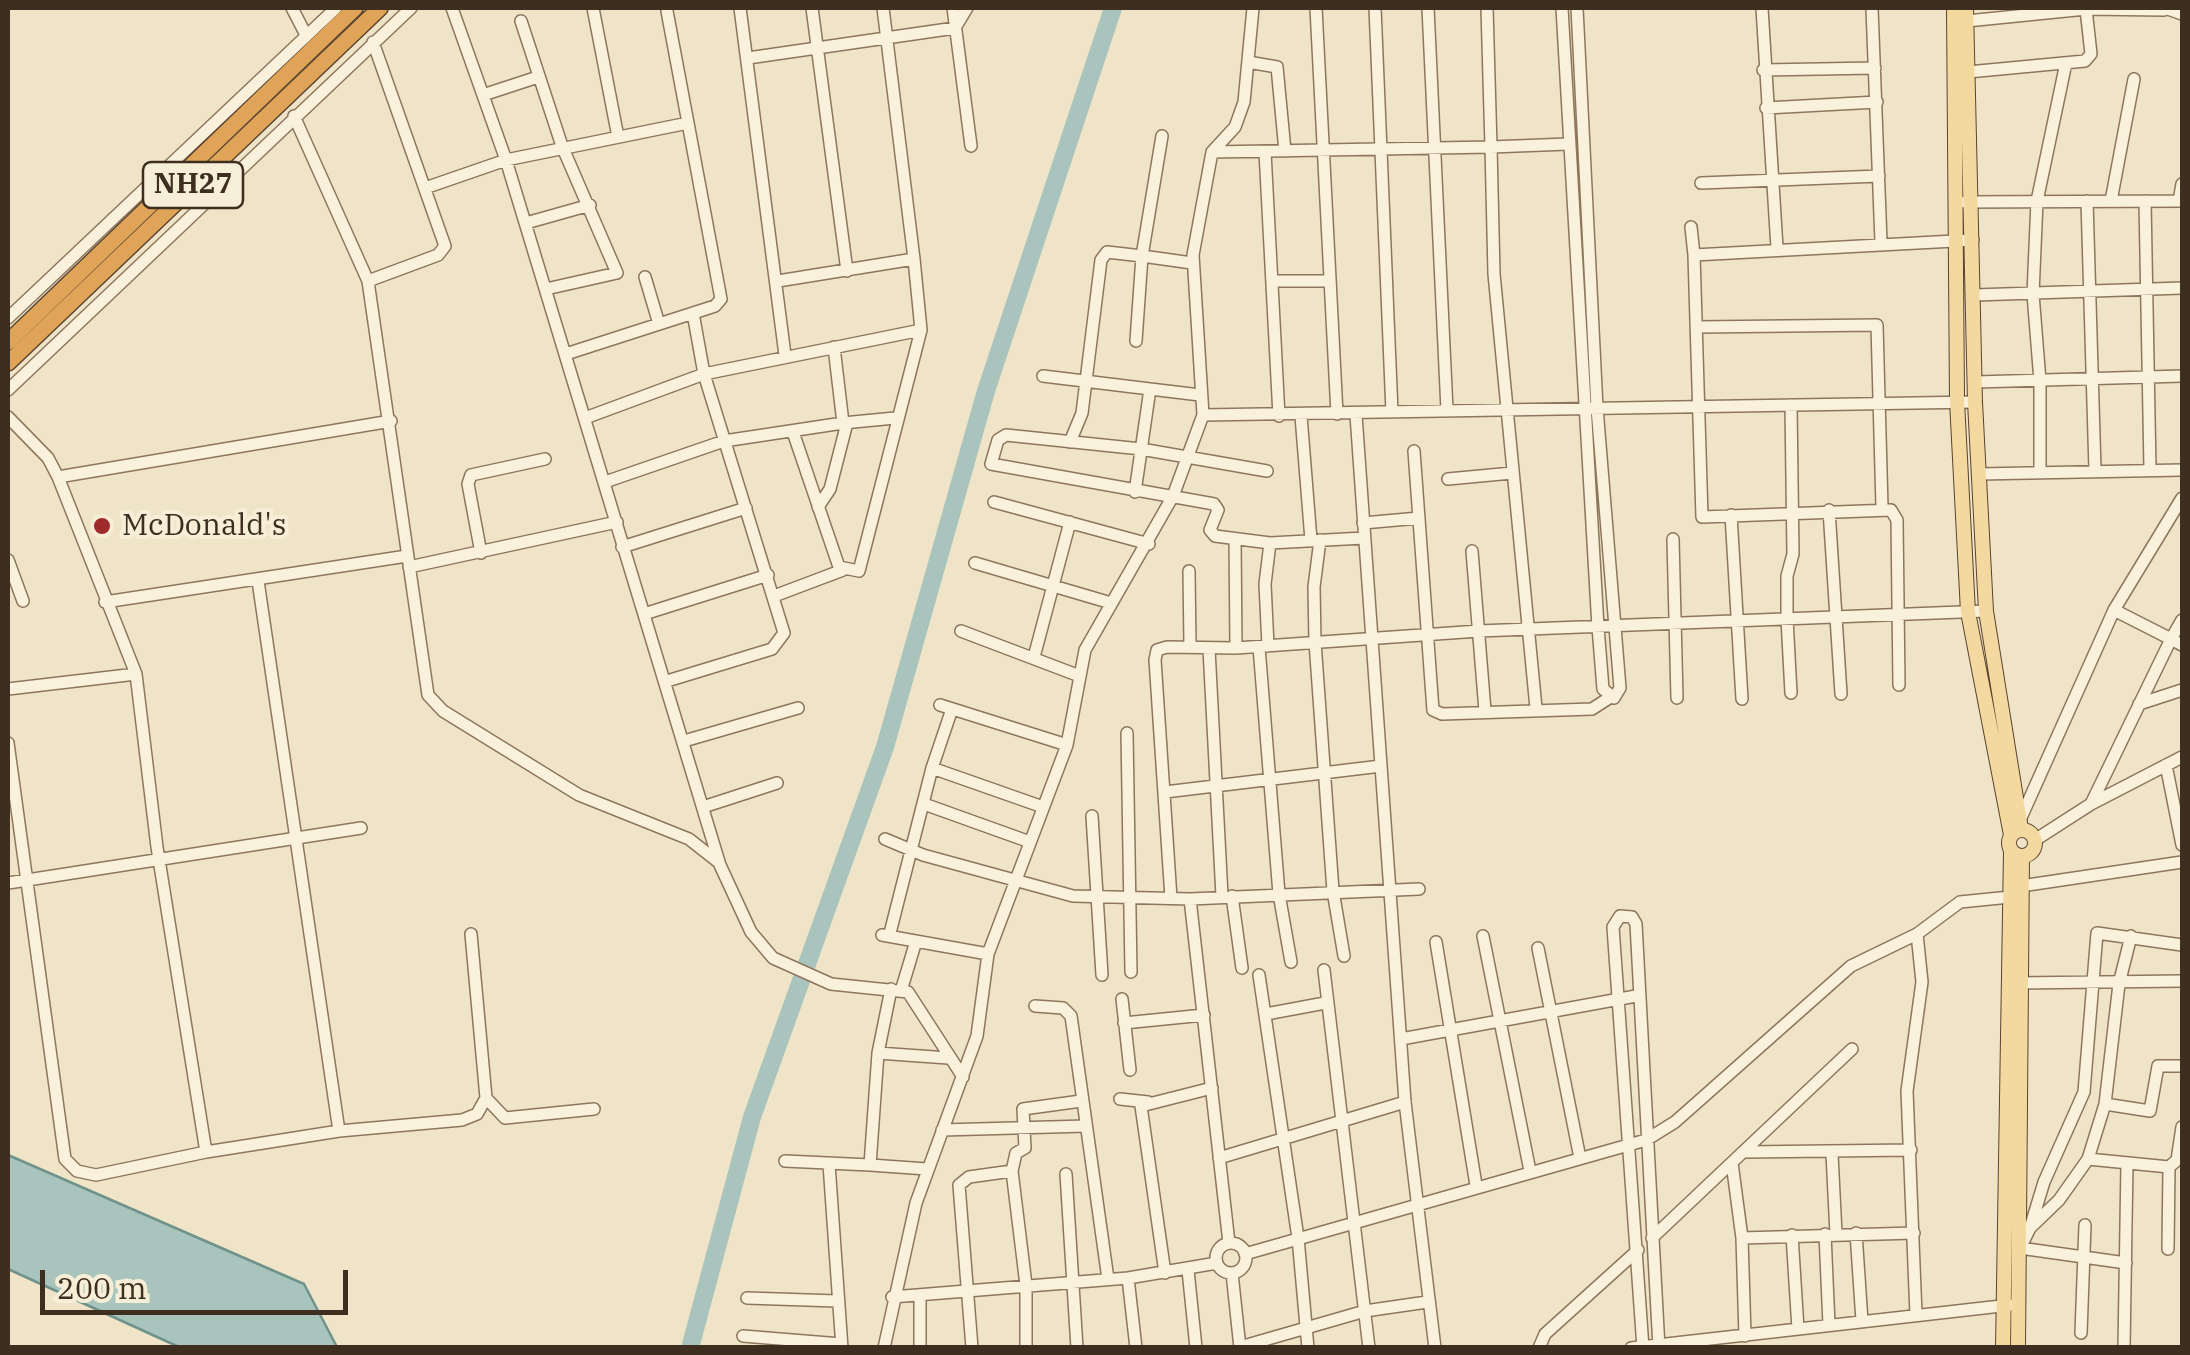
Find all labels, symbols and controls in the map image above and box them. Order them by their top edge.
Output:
road number: NH27 [143,162,243,208]
place label: McDonald's [122,508,286,544]
marker: McDonald's [91,515,113,537]
scale bar [45,1250,352,1312]
text: 200 m [57,1268,147,1307]

